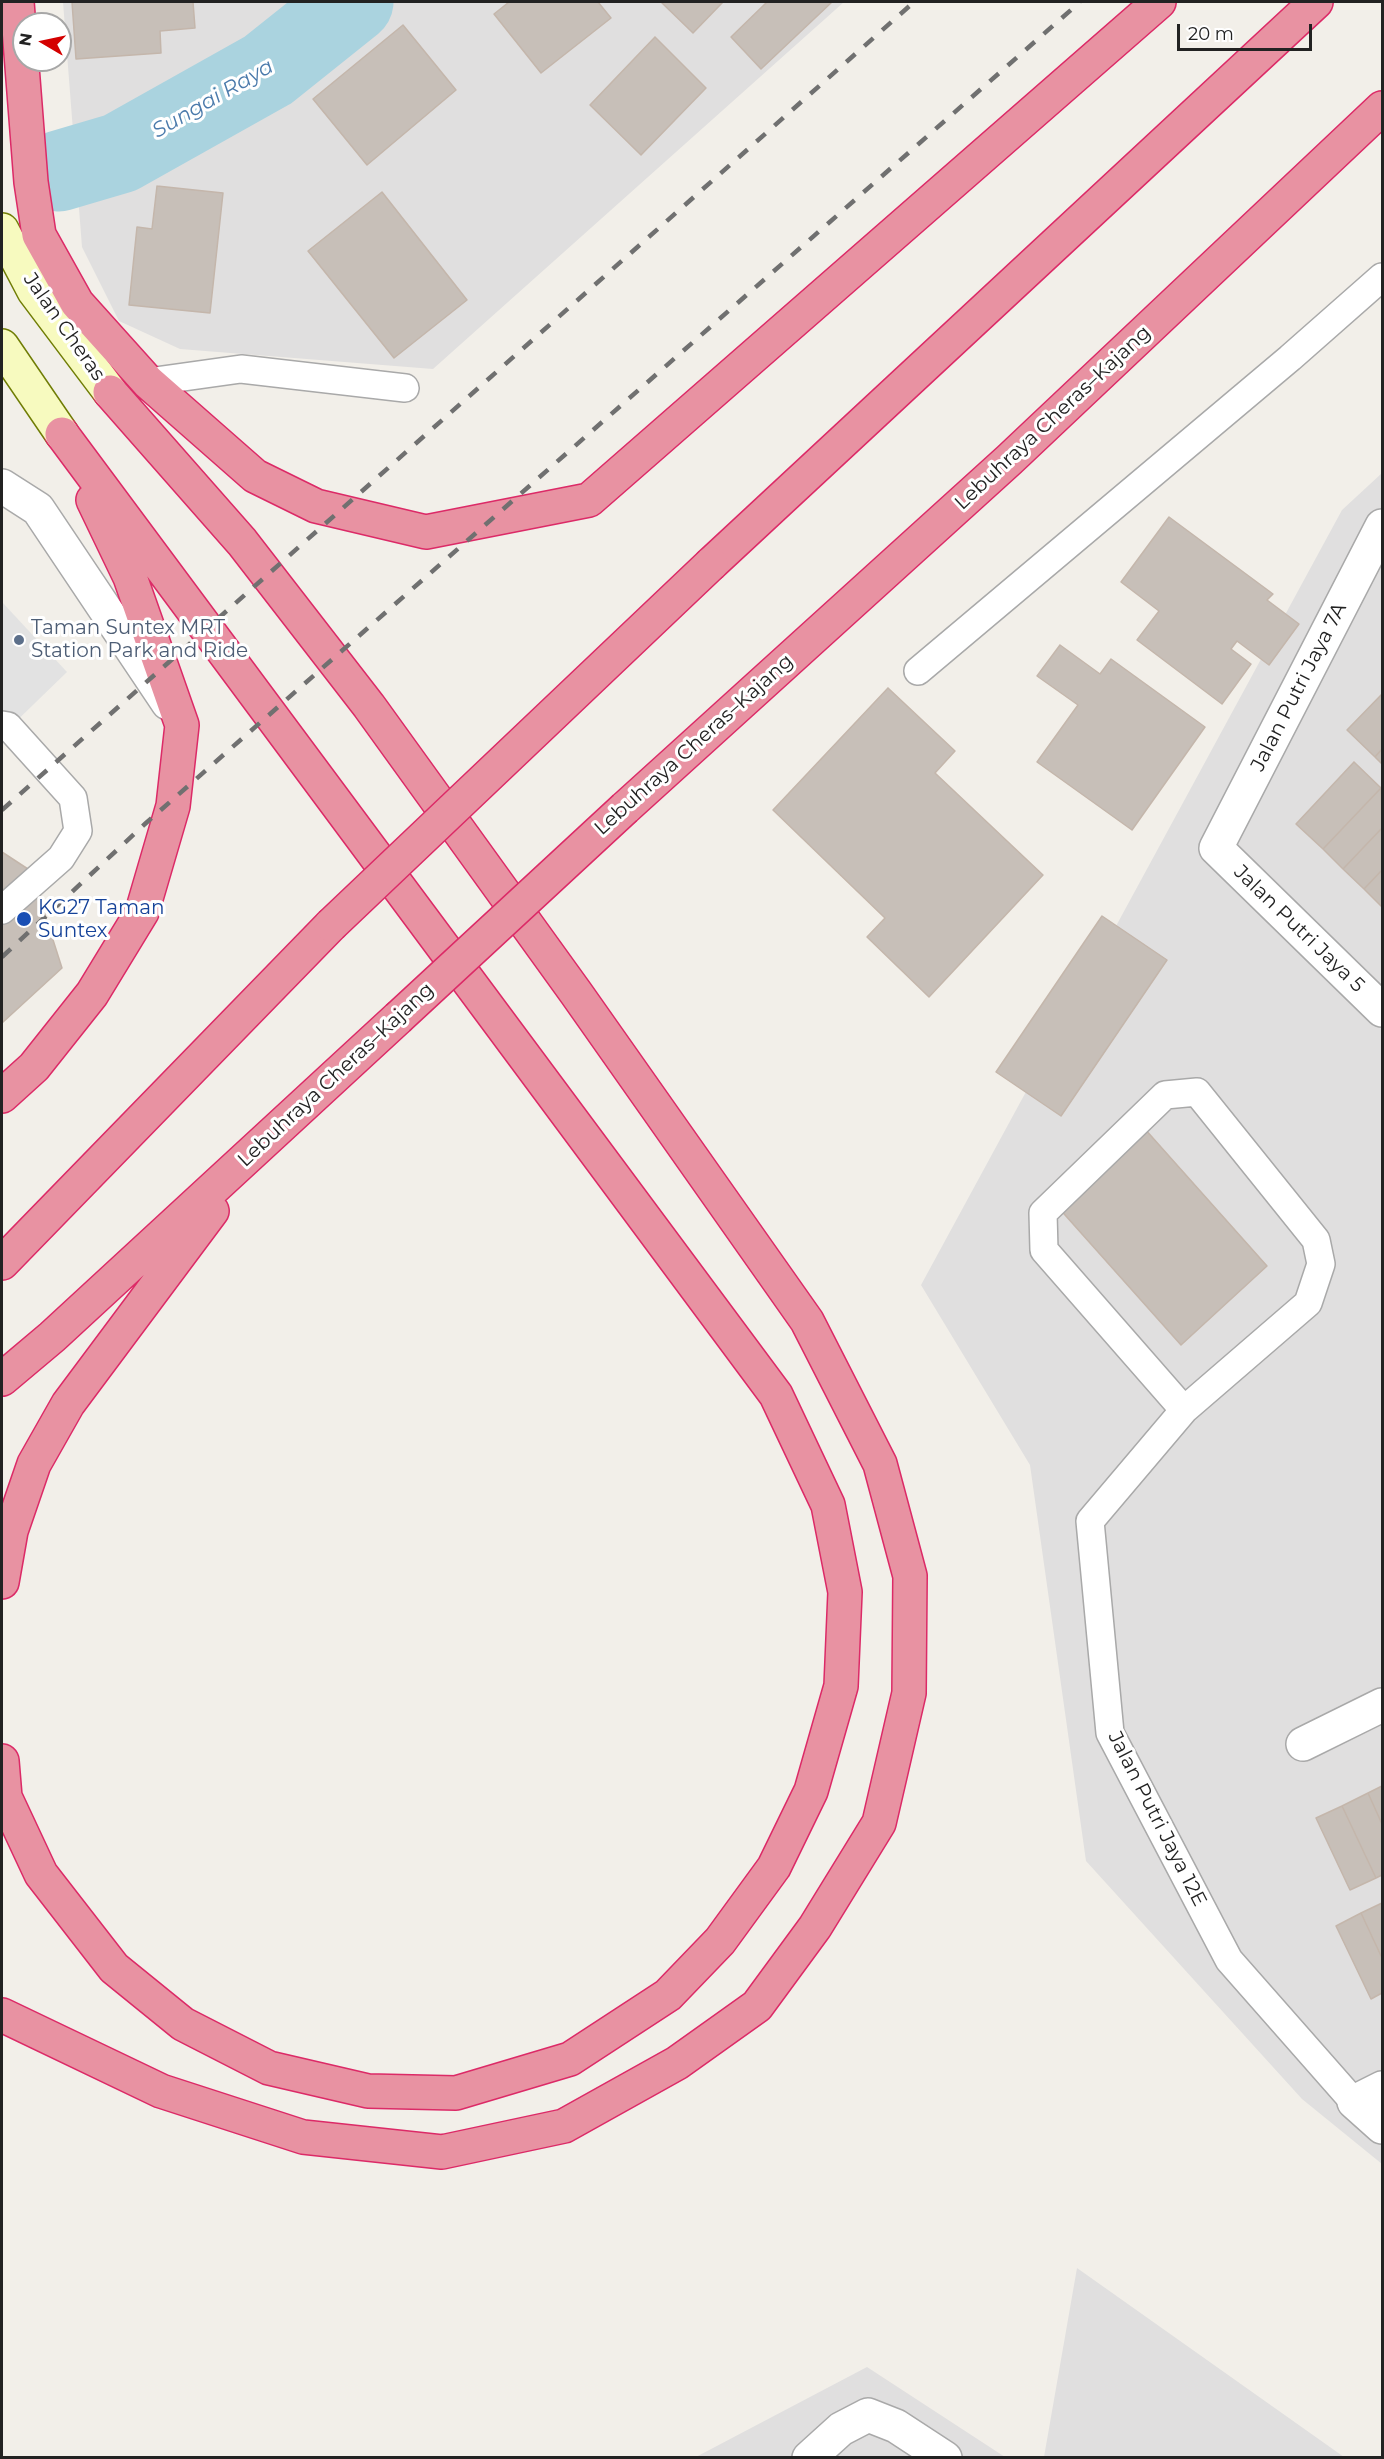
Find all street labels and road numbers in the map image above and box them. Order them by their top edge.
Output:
street label: Jalan Cheras [18,268,110,386]
street label: Lebuhraya Cheras–Kajang [950,321,1156,515]
street label: Jalan Putri Jaya 7A [1246,599,1352,775]
street label: Lebuhraya Cheras–Kajang [590,649,798,841]
street label: Jalan Putri Jaya 5 [1229,860,1369,998]
street label: Lebuhraya Cheras–Kajang [233,978,439,1172]
street label: Jalan Putri Jaya 12E [1102,1728,1212,1910]

